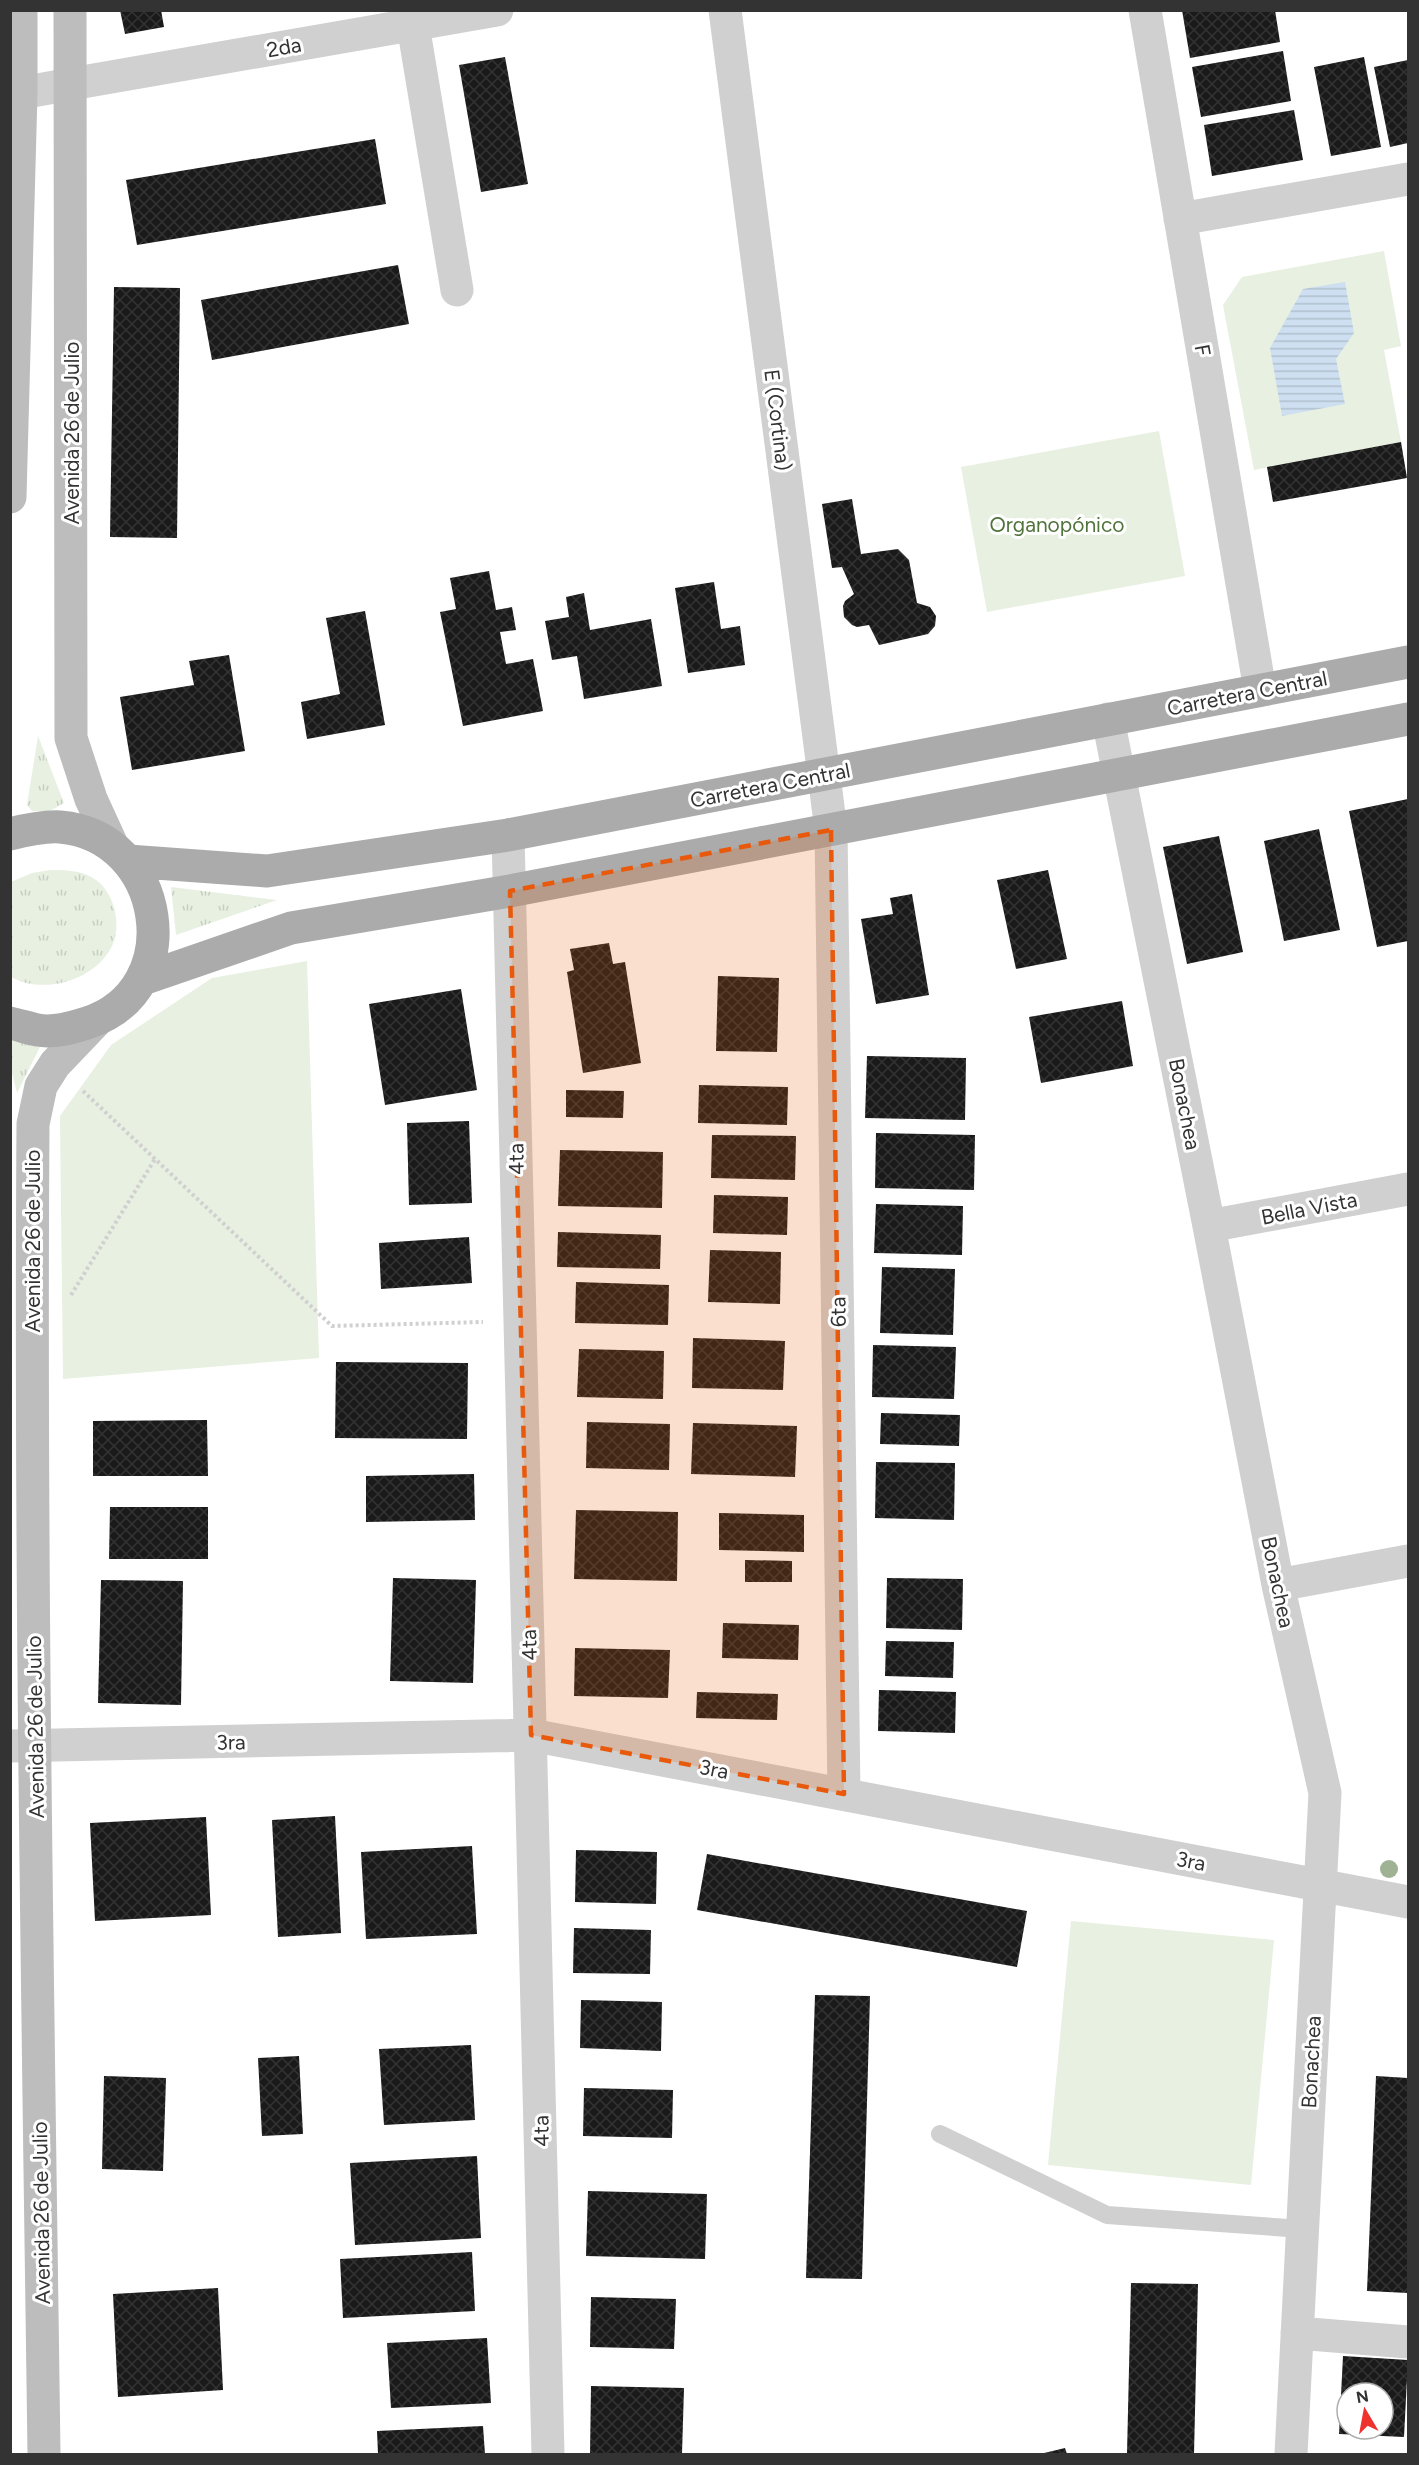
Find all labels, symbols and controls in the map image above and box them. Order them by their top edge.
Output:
street label: 2da [265,32,303,62]
street label: Avenida 26 de Julio [59,342,84,524]
street label: F [1190,342,1216,358]
street label: E (Cortina) [759,368,797,472]
park label: Organopónico [989,512,1125,537]
street label: Carretera Central [1165,665,1329,721]
street label: Carretera Central [688,757,852,813]
street label: Bonachea [1164,1056,1206,1152]
street label: 4ta [503,1143,529,1175]
street label: Avenida 26 de Julio [20,1150,45,1332]
street label: Bella Vista [1259,1186,1359,1230]
street label: 6ta [825,1297,851,1327]
street label: Bonachea [1256,1534,1300,1630]
street label: 4ta [516,1629,542,1661]
street label: Avenida 26 de Julio [21,1635,49,1819]
street label: 3ra [216,1729,246,1755]
street label: 3ra [697,1754,731,1784]
street label: 3ra [1174,1846,1208,1876]
street label: Bonachea [1296,2015,1326,2109]
street label: 4ta [528,2115,554,2147]
street label: Avenida 26 de Julio [27,2121,55,2305]
north arrow [1335,2381,1395,2441]
text: N [1355,2386,1370,2407]

